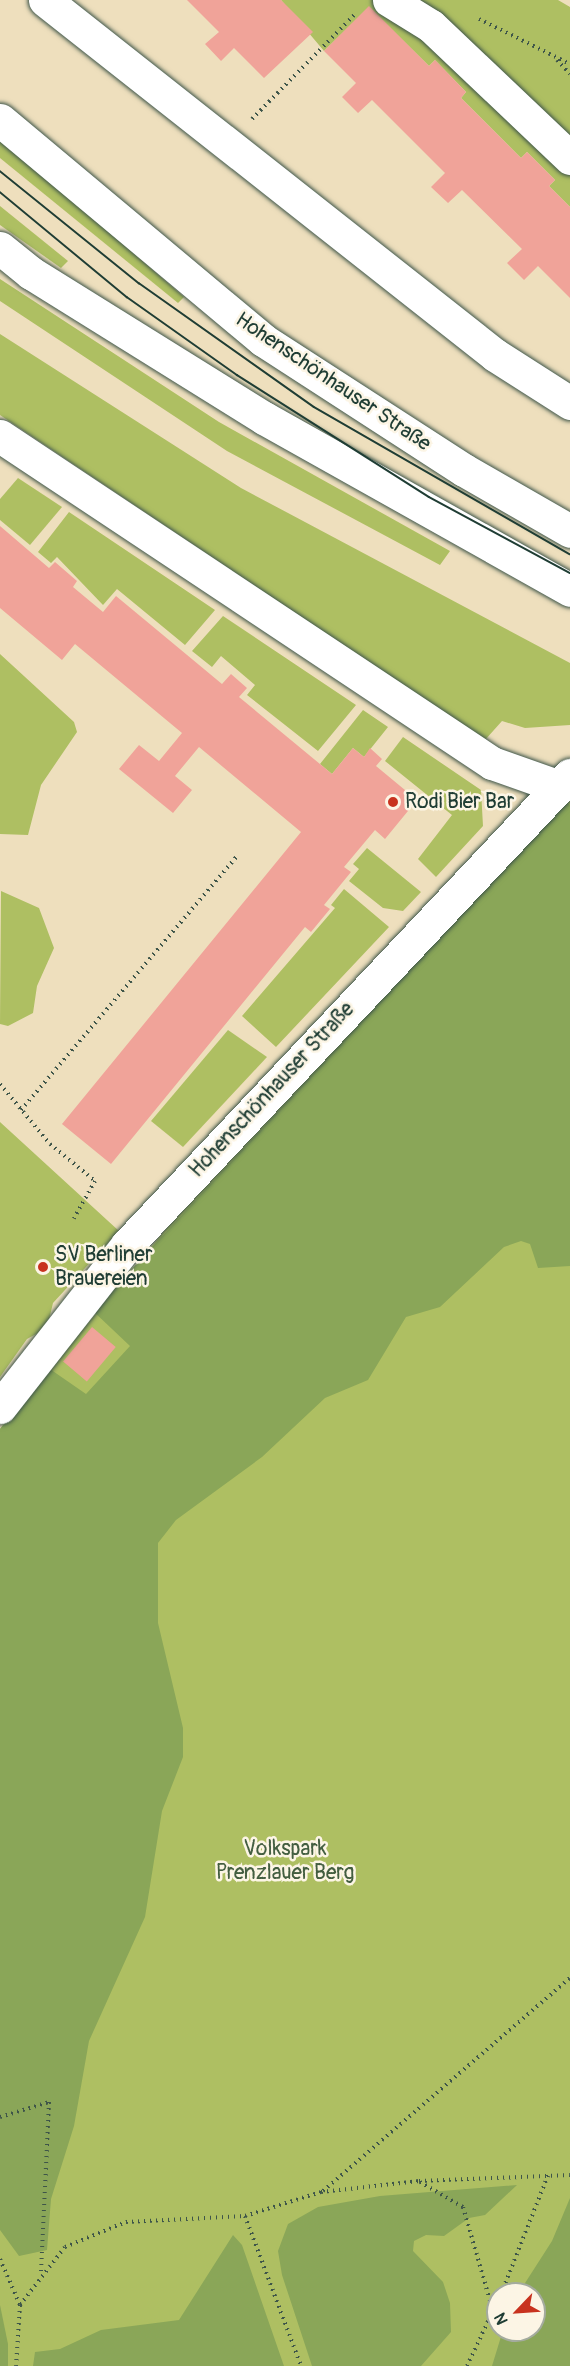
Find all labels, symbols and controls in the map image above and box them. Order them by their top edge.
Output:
street label: Hohenschönhauser Straße [230,307,436,457]
place label: Rodi Bier Bar [405,789,514,815]
marker: Rodi Bier Bar [386,795,400,809]
street label: Hohenschönhauser Straße [184,997,360,1183]
place label: SV Berliner Brauereien [55,1242,152,1292]
marker: SV Berliner Brauereien [36,1260,50,1274]
park label: Volkspark Prenzlauer Berg [216,1836,354,1886]
north arrow [486,2282,546,2342]
text: N [490,2310,513,2328]

